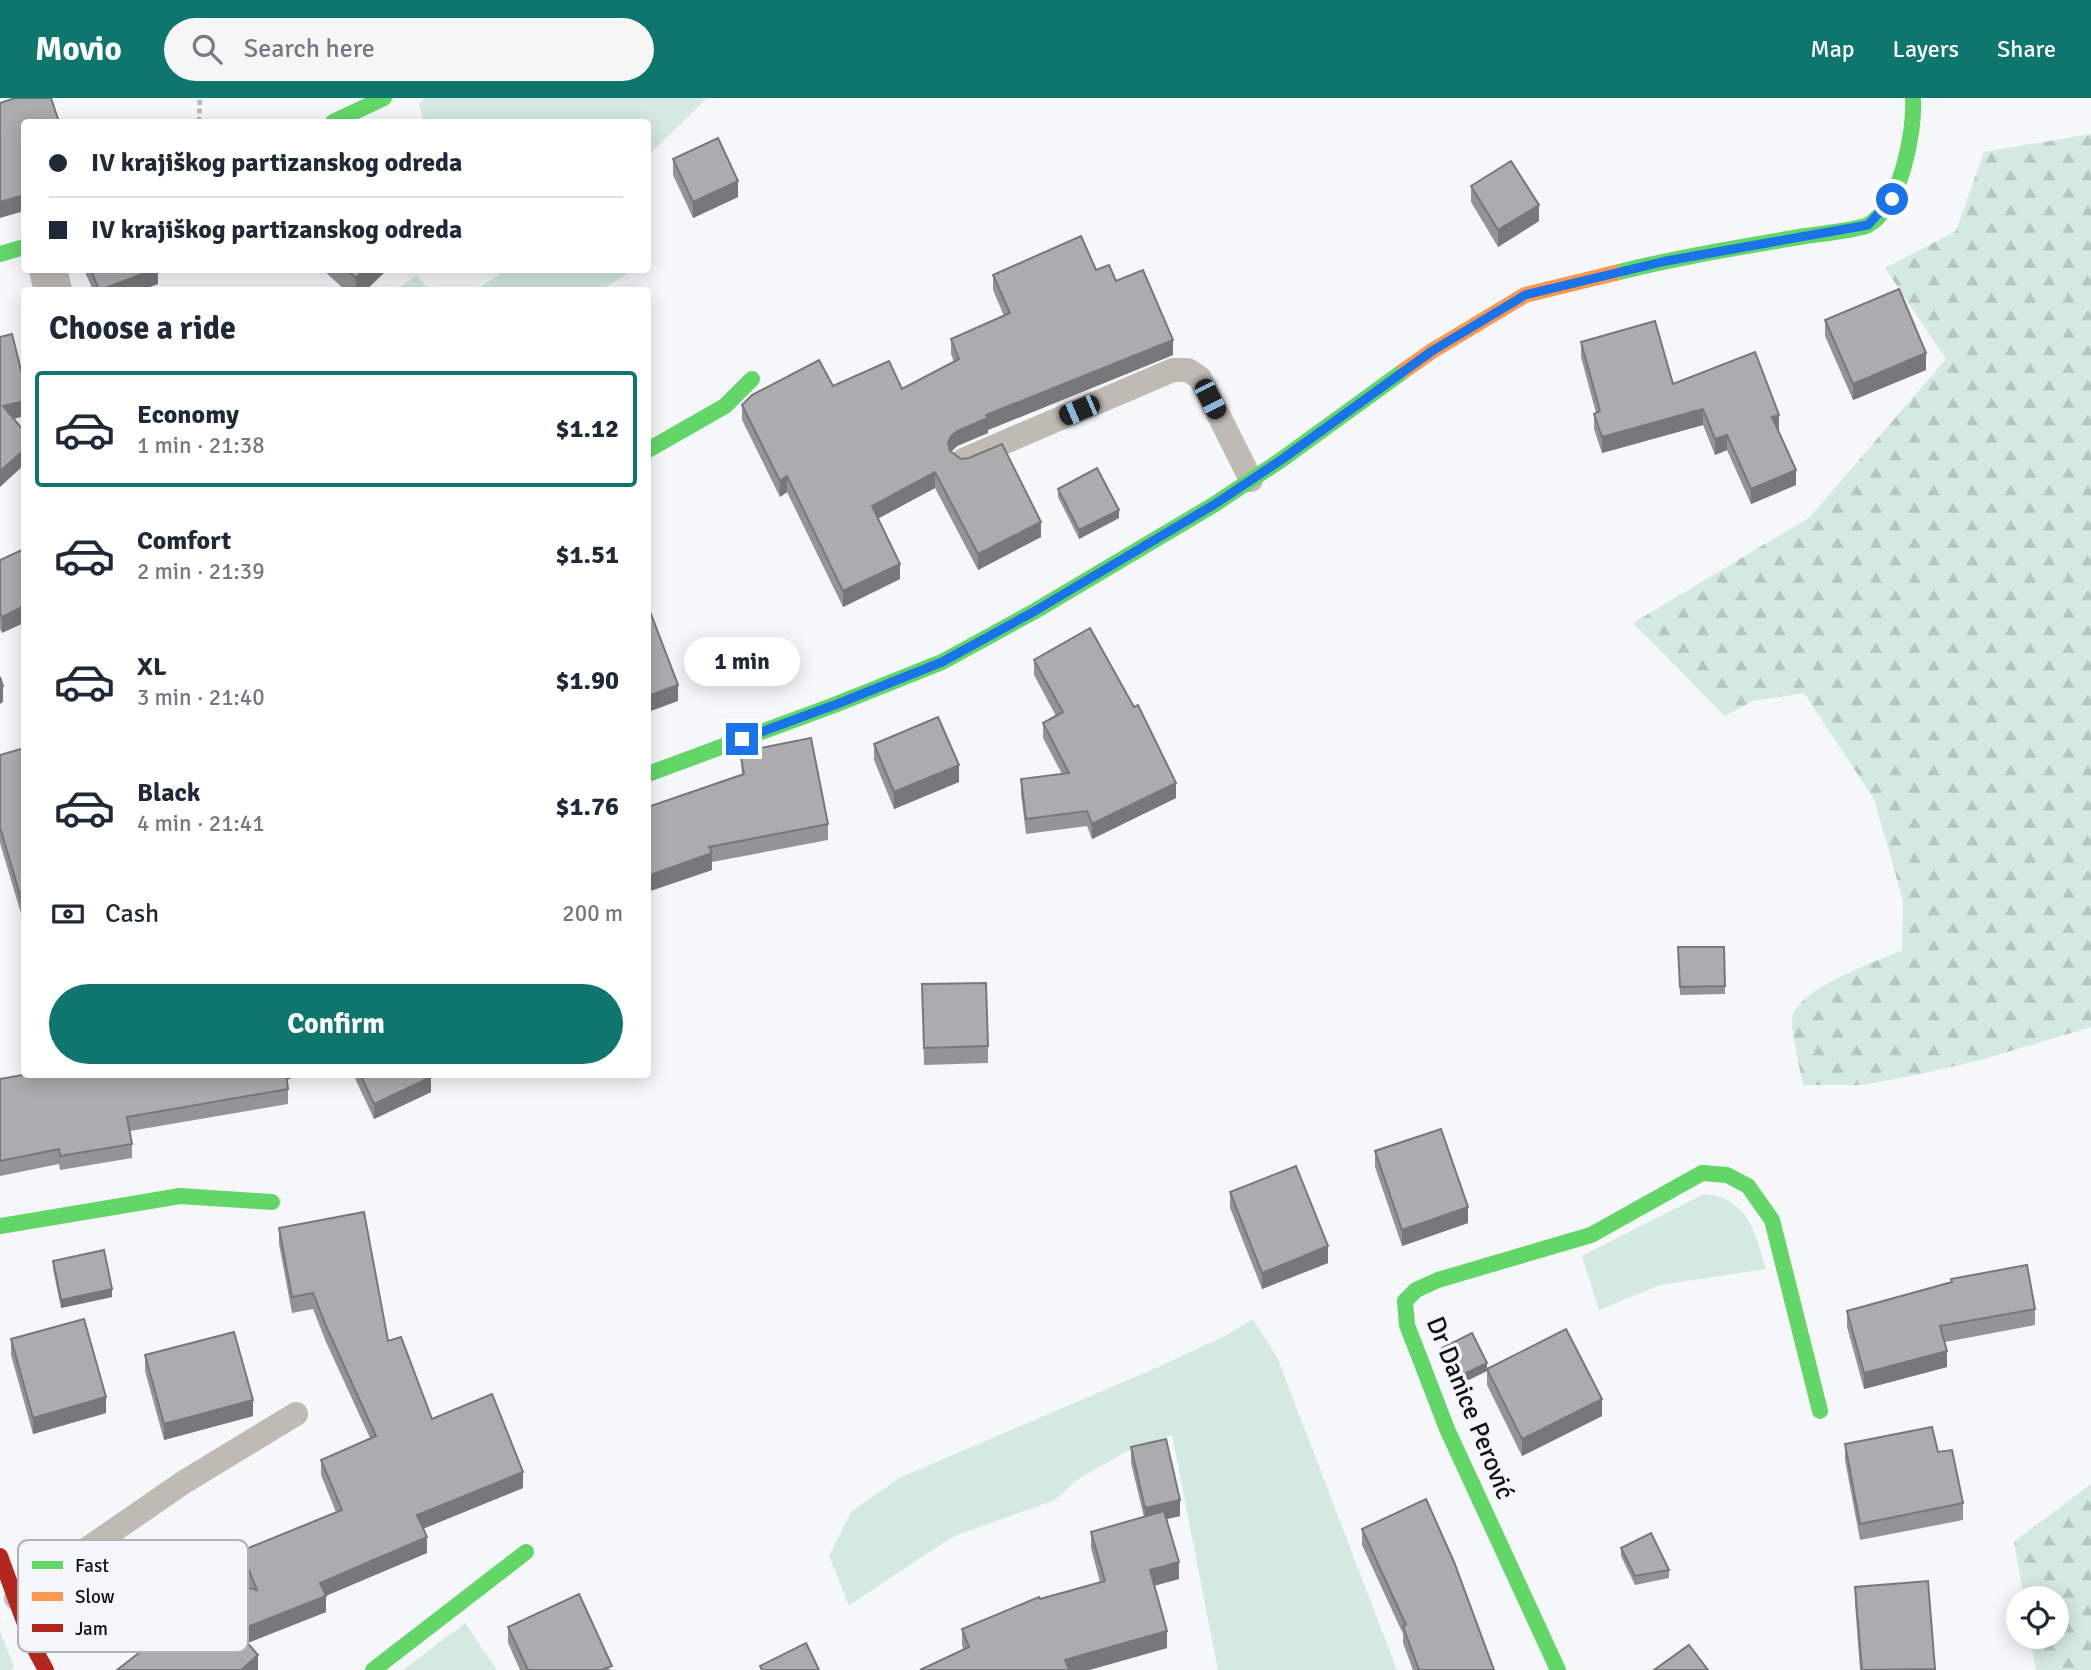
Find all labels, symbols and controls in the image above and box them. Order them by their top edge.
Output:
search box [164,18,654,81]
text: Movio [35,29,122,70]
icon: search [188,30,226,68]
text: Search here [244,33,375,65]
text: Map [1810,34,1855,64]
text: Layers [1893,34,1959,64]
text: Share [1997,34,2056,64]
text: IV krajiškog partizanskog odreda [91,147,462,179]
route start [1876,183,1908,215]
text: IV krajiškog partizanskog odreda [91,214,462,246]
text: Choose a ride [49,309,236,348]
car [1192,376,1229,422]
car [1056,392,1103,428]
icon: car [53,398,116,461]
text: Economy [137,399,239,431]
text: $1.12 [555,413,619,445]
text: 1 min · 21:38 [137,431,265,460]
icon: car [53,524,116,587]
text: Comfort [137,525,231,557]
text: $1.51 [555,539,619,571]
text: 2 min · 21:39 [137,557,265,586]
callout: 1 min [684,638,800,686]
text: 1 min [714,647,770,676]
icon: car [53,650,116,713]
text: XL [137,651,167,683]
text: $1.90 [555,665,619,697]
text: 3 min · 21:40 [137,683,265,712]
route end [726,723,758,755]
icon: car [53,776,116,839]
text: Black [137,777,200,809]
text: $1.76 [555,791,619,823]
text: 4 min · 21:41 [137,809,265,838]
icon: cash [49,895,87,933]
text: Cash [105,898,159,930]
text: 200 m [562,899,623,928]
button: Confirm [49,984,623,1064]
street label: Dr Danice Perović [1419,1312,1521,1504]
legend [18,1540,248,1652]
text: Fast [75,1554,109,1578]
text: Slow [75,1585,115,1609]
map controls [2006,1586,2069,1649]
button: locate [2006,1586,2069,1649]
text: Jam [75,1617,108,1641]

